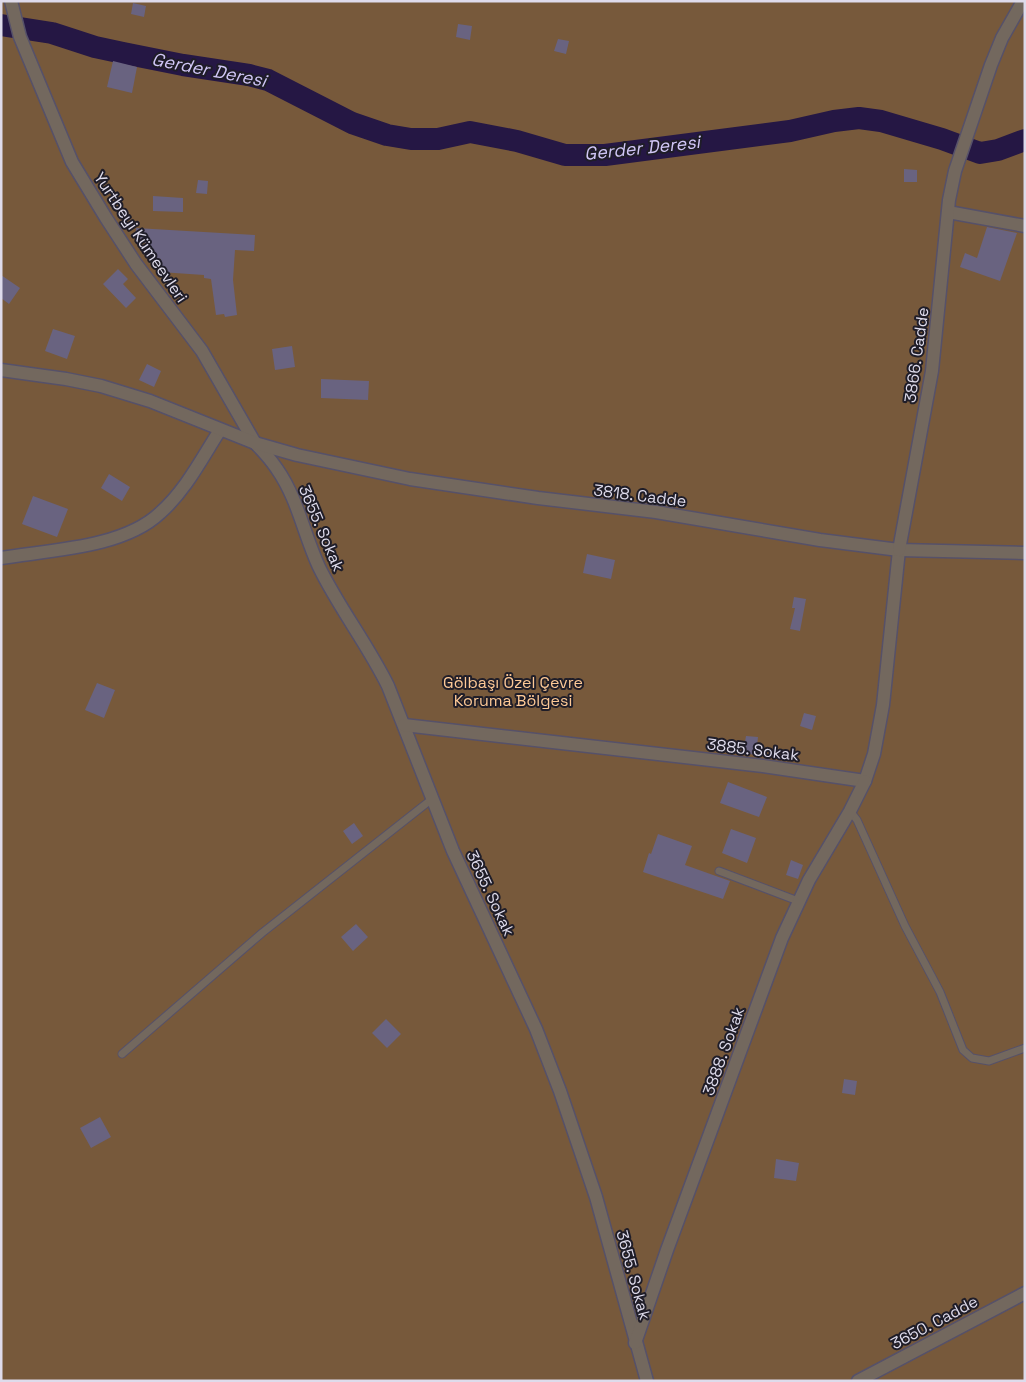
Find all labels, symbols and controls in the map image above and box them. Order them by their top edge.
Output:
water label: Gerder Deresi [150,47,271,92]
water label: Gerder Deresi [583,130,704,165]
street label: Yurtbeyi Kümeevleri [89,168,192,307]
street label: 3866. Cadde [899,306,934,404]
street label: 3818. Cadde [592,479,688,512]
street label: 3655. Sokak [294,482,349,575]
park label: Gölbaşı Özel Çevre Koruma Bölgesi [443,672,583,711]
street label: 3885. Sokak [706,733,801,766]
street label: 3655. Sokak [462,847,520,940]
street label: 3888. Sokak [698,1003,749,1099]
street label: 3655. Sokak [611,1228,656,1323]
street label: 3650. Cadde [887,1291,982,1354]

